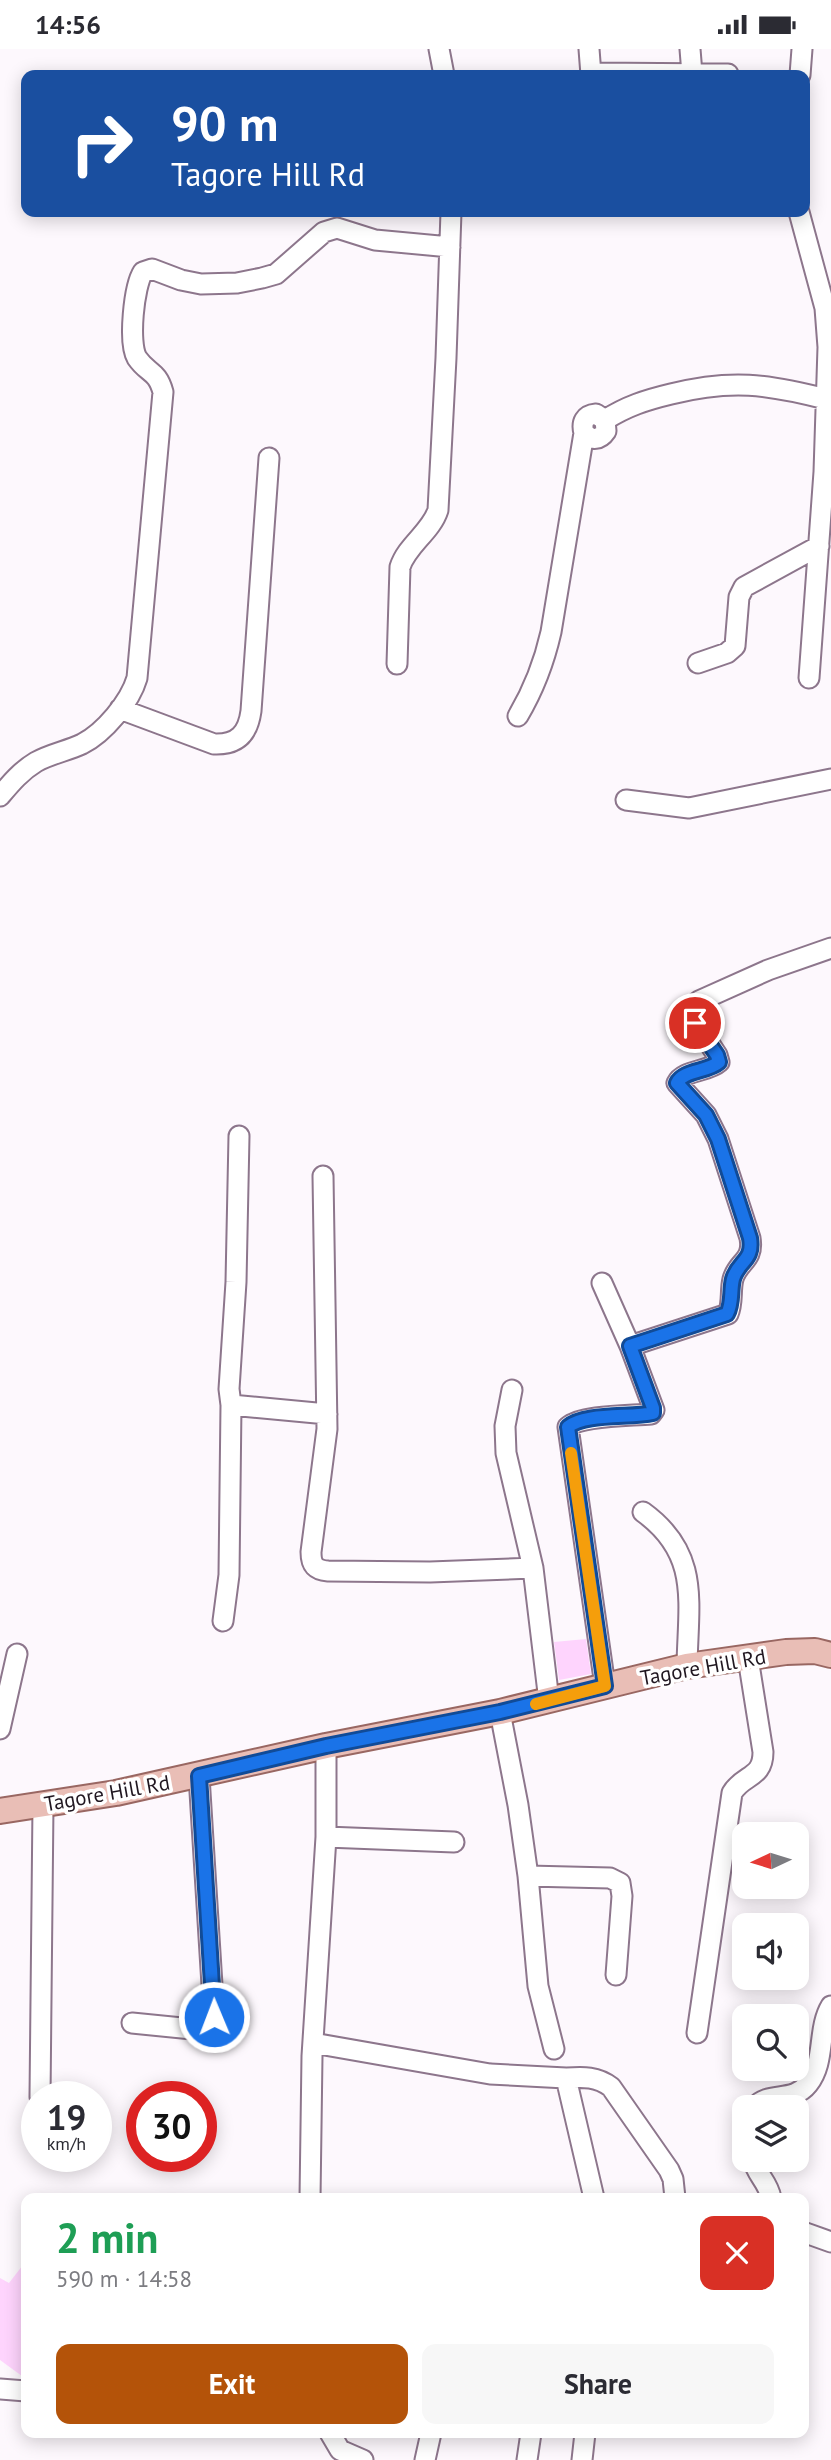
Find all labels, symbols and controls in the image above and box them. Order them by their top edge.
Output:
text: 14:56 [35,8,101,41]
text: 90 m [171,91,278,155]
icon: right [56,98,147,189]
text: Tagore Hill Rd [171,153,365,195]
pin [665,993,725,1053]
icon: arrive [676,1004,714,1042]
street label: Tagore Hill Rd [638,1643,768,1691]
street label: Tagore Hill Rd [42,1769,172,1817]
north arrow [732,1822,808,1899]
map controls [732,1822,809,2172]
button: sound [732,1913,809,1990]
position arrow [177,1980,251,2054]
button: search [732,2004,809,2081]
speed limit sign: 30 [126,2081,217,2172]
text: 19 [47,2094,86,2140]
button: layers [732,2095,809,2172]
text: km/h [47,2132,86,2155]
text: 2 min [56,2210,158,2265]
button: close [700,2216,774,2290]
text: 590 m · 14:58 [56,2264,192,2293]
button: Exit [56,2344,408,2424]
button: Share [422,2344,774,2424]

